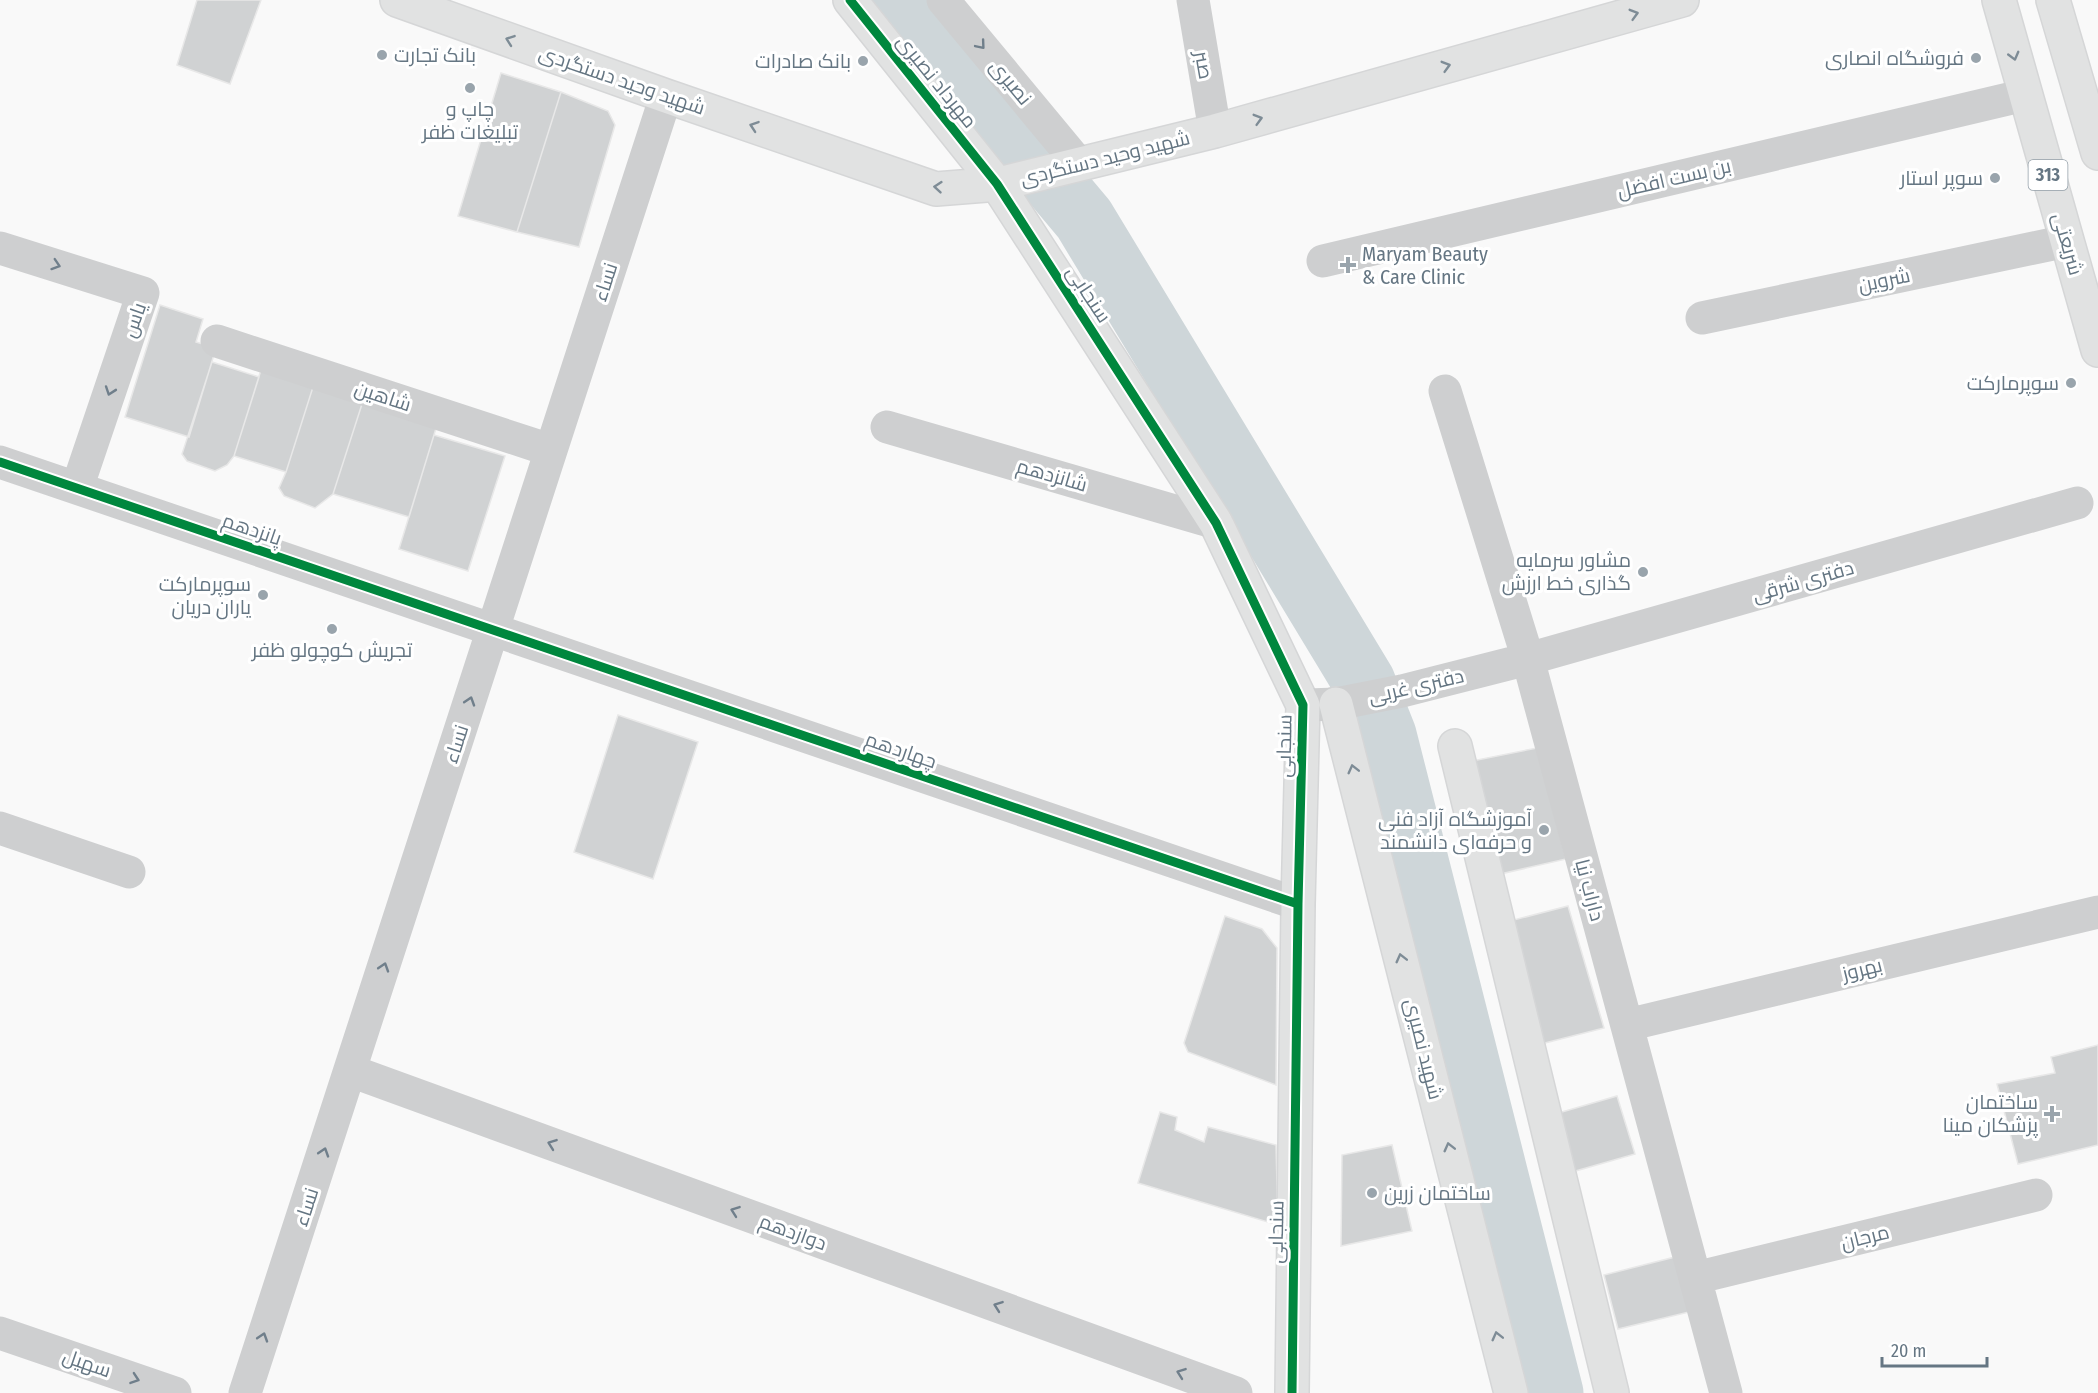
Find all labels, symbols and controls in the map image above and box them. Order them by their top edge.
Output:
one-way arrow [1628,8,1638,21]
street label: مهرداد نصیری [891,29,982,133]
one-way arrow [505,35,516,48]
one-way arrow [973,38,984,49]
street label: شهید وحید دستگردی [535,40,708,121]
place label: بانک تجارت [394,43,476,67]
place label: فروشگاه انصاری [1825,46,1964,71]
marker: بانک تجارت [375,48,389,62]
street label: صبر [1190,48,1218,81]
place label: بانک صادرات [755,49,851,73]
marker: فروشگاه انصاری [1969,51,1983,65]
one-way arrow [2007,51,2019,61]
marker: بانک صادرات [856,54,870,68]
street label: نصیری [984,54,1037,110]
one-way arrow [1440,61,1451,73]
marker: چاپ و تبلیغات ظفر [463,81,477,95]
place label: چاپ و تبلیغات ظفر [421,97,519,144]
one-way arrow [1252,114,1263,126]
one-way arrow [749,121,760,133]
street label: شهید وحید دستگردی [1018,125,1193,192]
street label: بن بست افضل [1615,153,1734,204]
road number: 313 [2028,160,2068,190]
place label: سوپر استار [1899,166,1983,191]
marker: سوپر استار [1988,171,2002,185]
one-way arrow [934,181,943,194]
street label: شریعتی [2047,210,2088,278]
place label: Maryam Beauty & Care Clinic [1362,242,1488,289]
marker: Maryam Beauty & Care Clinic [1339,256,1357,274]
one-way arrow [50,258,61,271]
street label: نساء [588,260,622,304]
street label: سنجابی [1061,261,1116,328]
street label: شروین [1856,263,1912,298]
street label: یاس [117,299,152,341]
place label: سوپرمارکت [1967,371,2059,396]
street label: شاهین [351,376,414,417]
marker: سوپرمارکت [2064,376,2078,390]
one-way arrow [104,385,117,396]
street label: شانزدهم [1013,453,1090,498]
street label: پانزدهم [218,508,286,552]
place label: مشاور سرمایه‌ گذاری خط ارزش [1502,548,1631,596]
street label: دفتری شرقی [1750,555,1857,608]
marker: مشاور سرمایه‌ گذاری خط ارزش [1636,565,1650,579]
place label: سوپرمارکت یاران دریان [159,572,252,620]
marker: سوپرمارکت یاران دریان [256,588,270,602]
marker: تجریش کوچولو ظفر [325,622,339,636]
place label: تجریش کوچولو ظفر [251,638,413,663]
street label: دفتری غربی [1366,663,1466,710]
one-way arrow [462,696,475,707]
street label: سنجابی [1271,714,1298,778]
street label: نساء [439,722,473,766]
street label: چهاردهم [861,727,940,775]
one-way arrow [1347,764,1360,774]
place label: آموزشگاه آزاد فنی و حرفه‌ای دانشمند [1378,807,1533,855]
marker: آموزشگاه آزاد فنی و حرفه‌ای دانشمند [1537,823,1551,837]
street label: داراب نیا [1570,856,1610,924]
street label: بهروز [1838,952,1885,987]
one-way arrow [1395,953,1408,963]
one-way arrow [377,962,389,973]
street label: شهید نصیری [1399,996,1448,1102]
place label: ساختمان پزشكان مينا [1943,1090,2039,1138]
marker: ساختمان پزشكان مينا [2043,1105,2061,1123]
one-way arrow [547,1139,558,1152]
one-way arrow [1443,1142,1456,1152]
one-way arrow [317,1147,329,1158]
place label: ساختمان زرین [1384,1181,1491,1206]
street label: نساء [289,1185,323,1229]
marker: ساختمان زرین [1365,1186,1379,1200]
street label: سنجابی [1263,1200,1290,1264]
one-way arrow [731,1205,741,1218]
street label: دوازدهم [755,1209,830,1257]
street label: مرجان [1838,1219,1892,1256]
one-way arrow [993,1301,1003,1314]
scale bar [1882,1330,1987,1368]
one-way arrow [1491,1331,1504,1341]
one-way arrow [256,1332,268,1343]
text: 20 m [1891,1340,1926,1362]
street label: سهیل [59,1344,114,1383]
one-way arrow [1176,1368,1187,1380]
one-way arrow [129,1372,140,1385]

